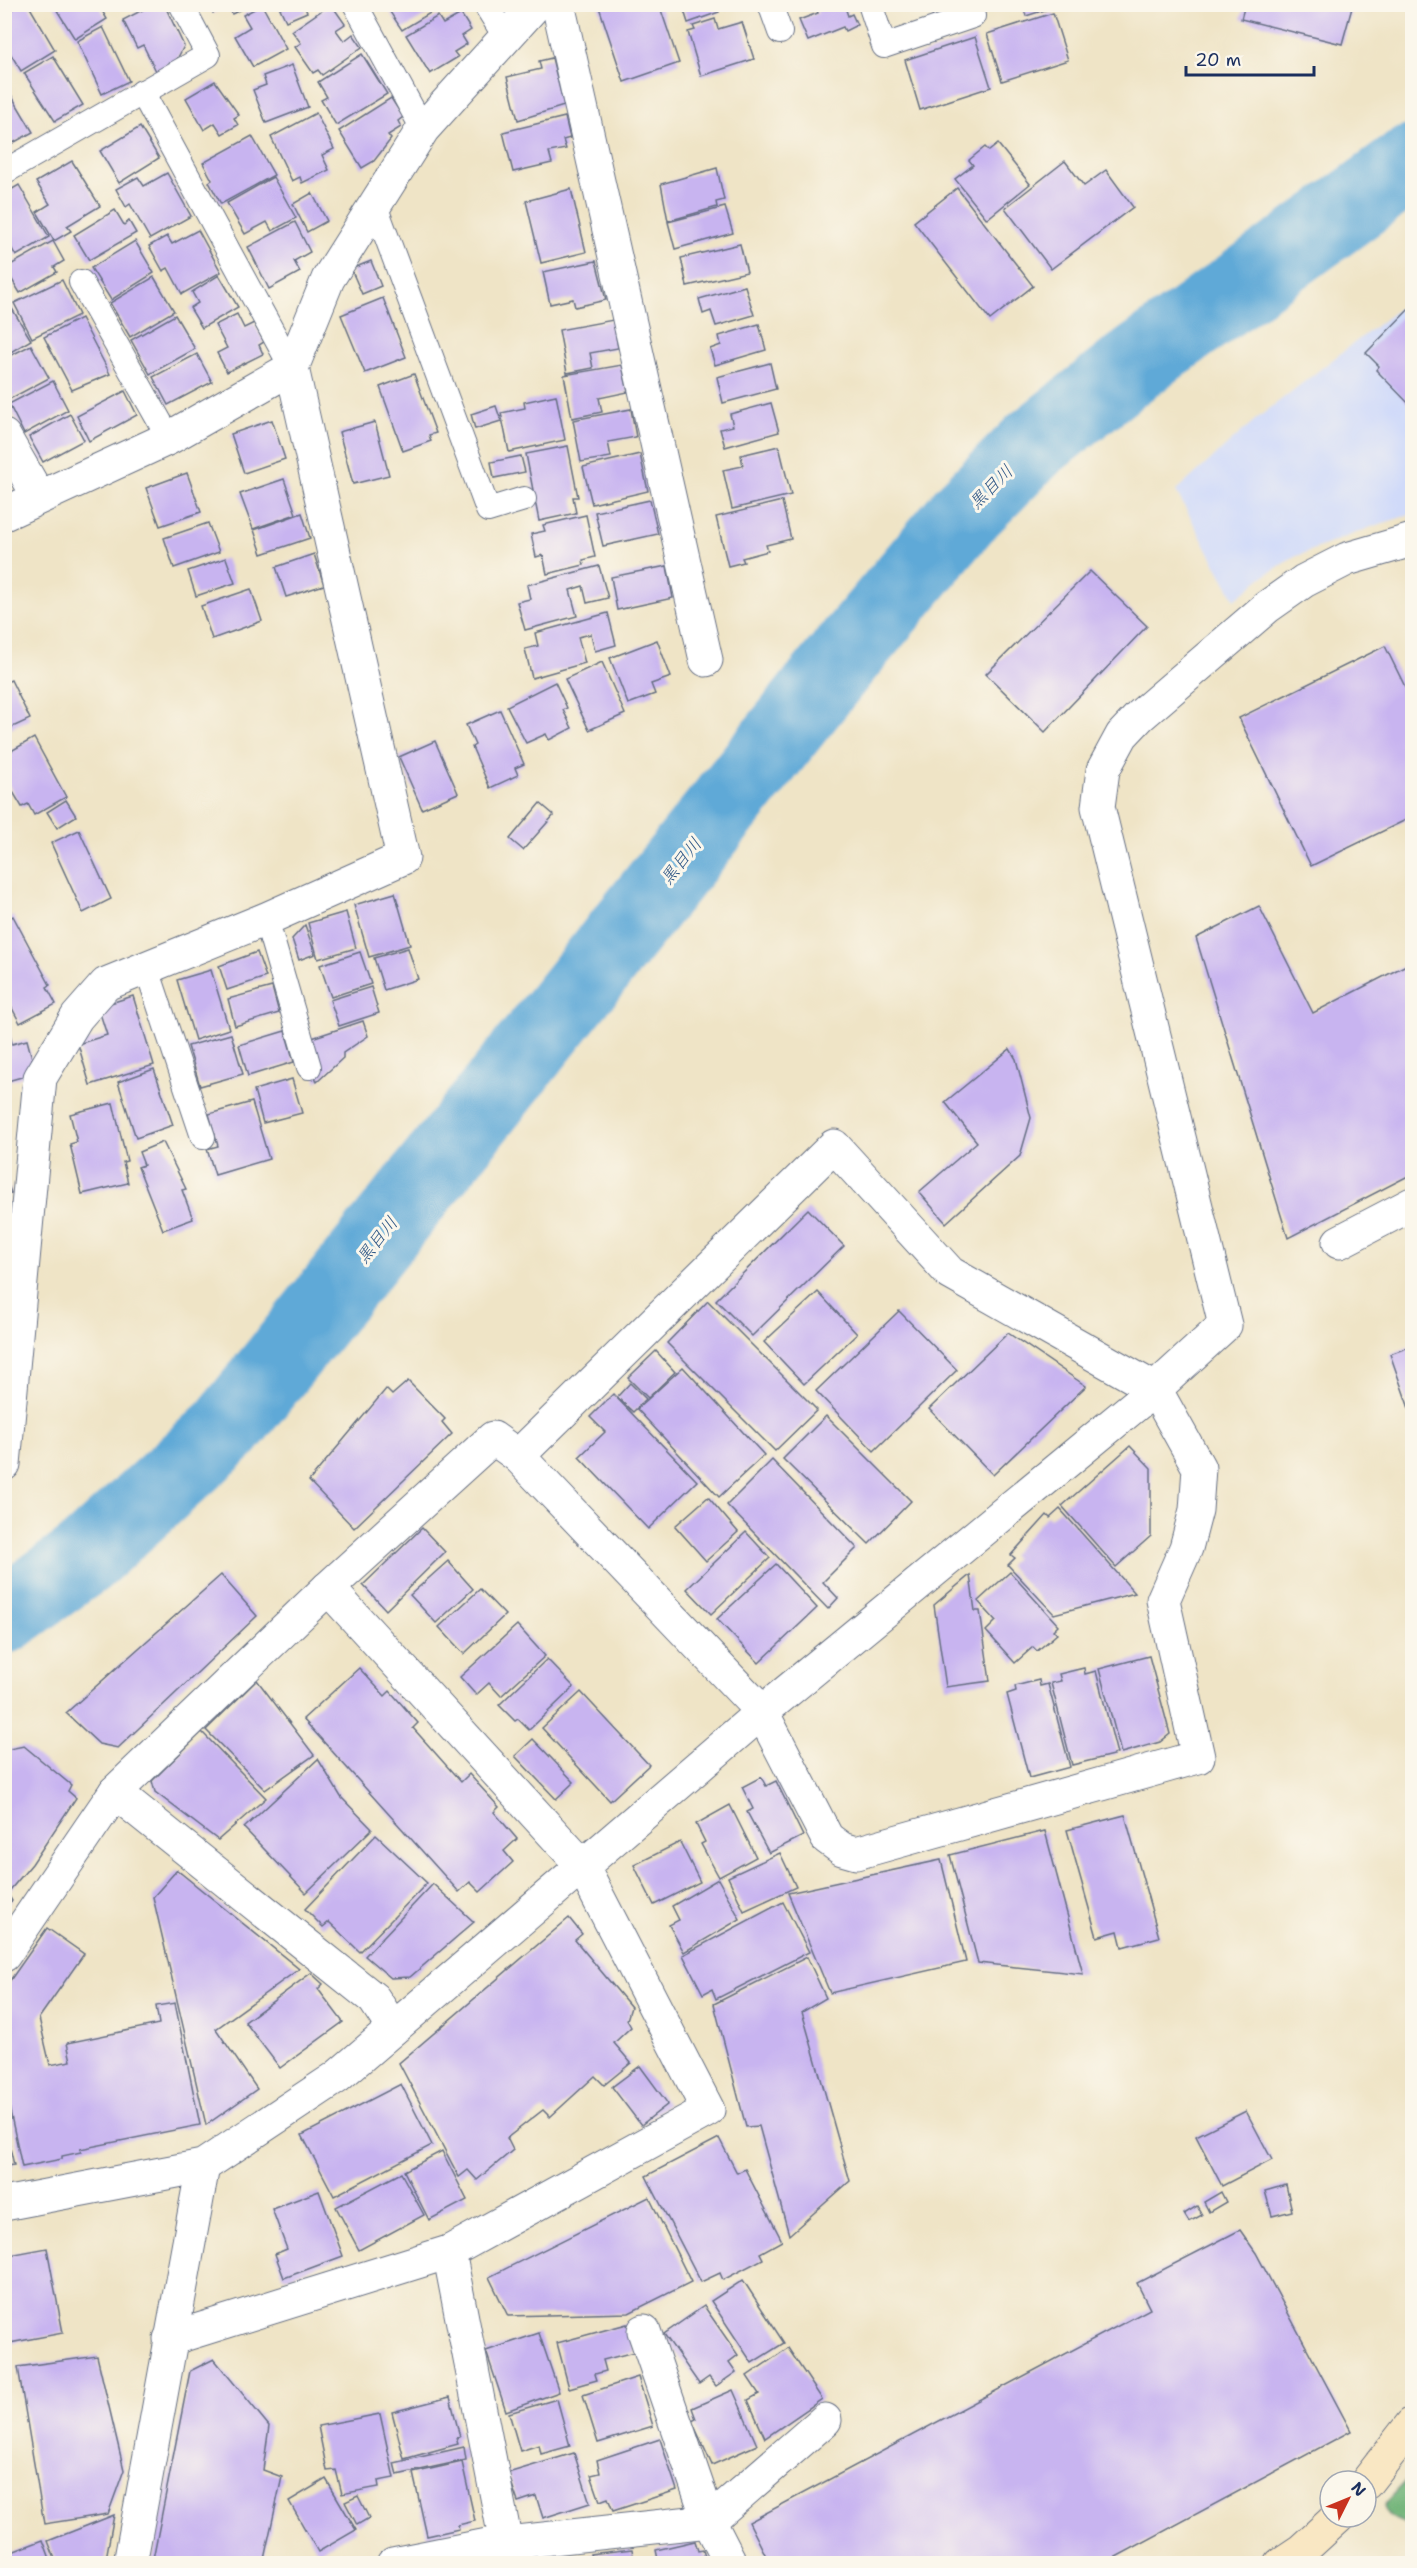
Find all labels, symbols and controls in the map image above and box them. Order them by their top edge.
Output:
scale bar [1186,39,1314,77]
text: 20 m [1195,48,1241,72]
water label: 黒目川 [963,459,1019,515]
water label: 黒目川 [655,832,707,890]
water label: 黒目川 [351,1211,403,1269]
north arrow [1318,2469,1378,2529]
text: N [1347,2477,1371,2501]

